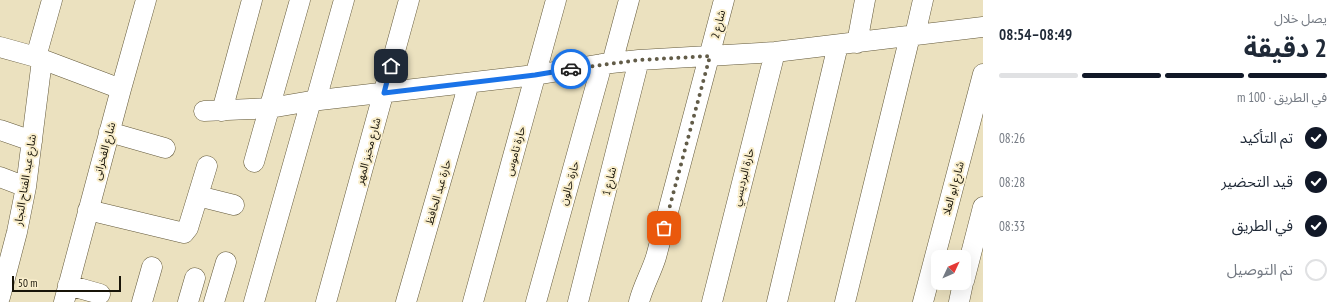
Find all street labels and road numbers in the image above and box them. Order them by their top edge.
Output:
street label: شارع 2 [708,8,729,40]
street label: شارع مخبز المهر [352,116,385,187]
street label: شارع الفخرانى [90,120,120,182]
street label: حارة تاموس [502,124,528,177]
street label: شارع عبد الفتاح النجار [11,133,40,228]
street label: حارة البرديسي [729,146,760,208]
street label: حارة عبد الحافظ [422,157,454,226]
street label: حارة حالون [556,159,582,207]
street label: شارع ابو العلا [939,159,968,216]
street label: شارع 1 [599,165,620,197]

